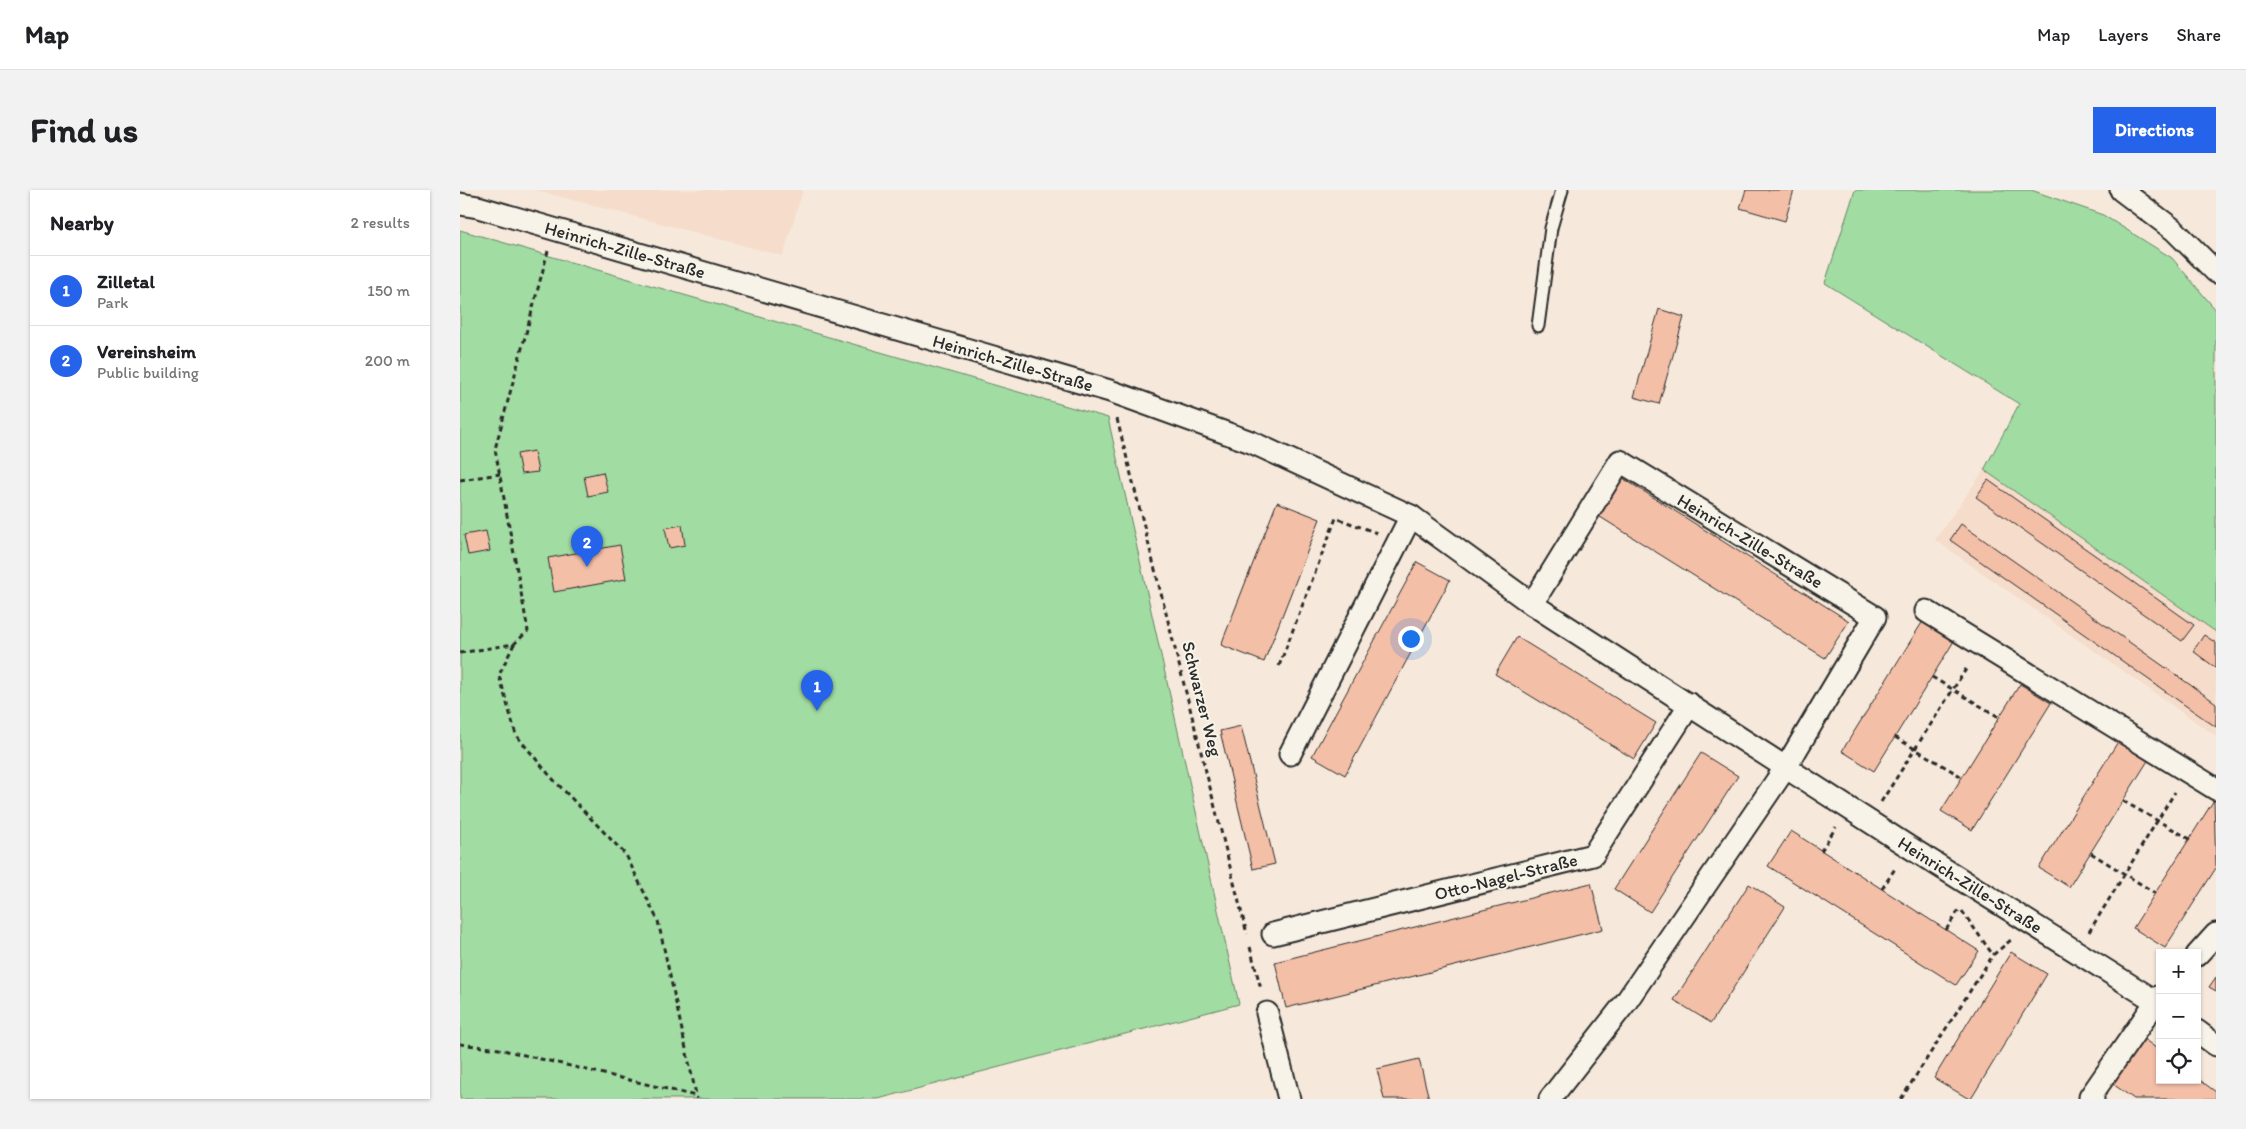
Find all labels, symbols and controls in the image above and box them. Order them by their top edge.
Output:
text: Map [25,20,69,49]
text: Map [2037,24,2070,46]
text: Layers [2098,24,2148,46]
text: Share [2176,24,2221,46]
button: Directions [2093,107,2216,153]
text: Find us [30,109,138,151]
text: Nearby [50,210,114,235]
text: 2 results [350,213,410,232]
street label: Heinrich-Zille-Straße [542,217,708,283]
text: Zilletal [97,270,155,293]
text: 1 [62,281,70,300]
text: 150 m [367,281,410,300]
text: Park [97,293,128,312]
street label: Heinrich-Zille-Straße [930,330,1096,396]
text: Vereinsheim [97,340,196,363]
text: 2 [62,351,70,370]
text: 200 m [365,351,410,370]
text: Public building [97,363,199,382]
street label: Heinrich-Zille-Straße [1673,489,1827,593]
pin: 2 [571,526,603,567]
your location [1398,626,1424,652]
street label: Schwarzer Weg [1177,639,1227,760]
pin: 1 [801,670,833,711]
street label: Heinrich-Zille-Straße [1894,832,2046,938]
street label: Otto-Nagel-Straße [1432,849,1580,905]
map controls [2156,949,2201,1084]
button: + [2156,949,2201,994]
button: − [2156,994,2201,1039]
button: locate [2156,1039,2201,1084]

